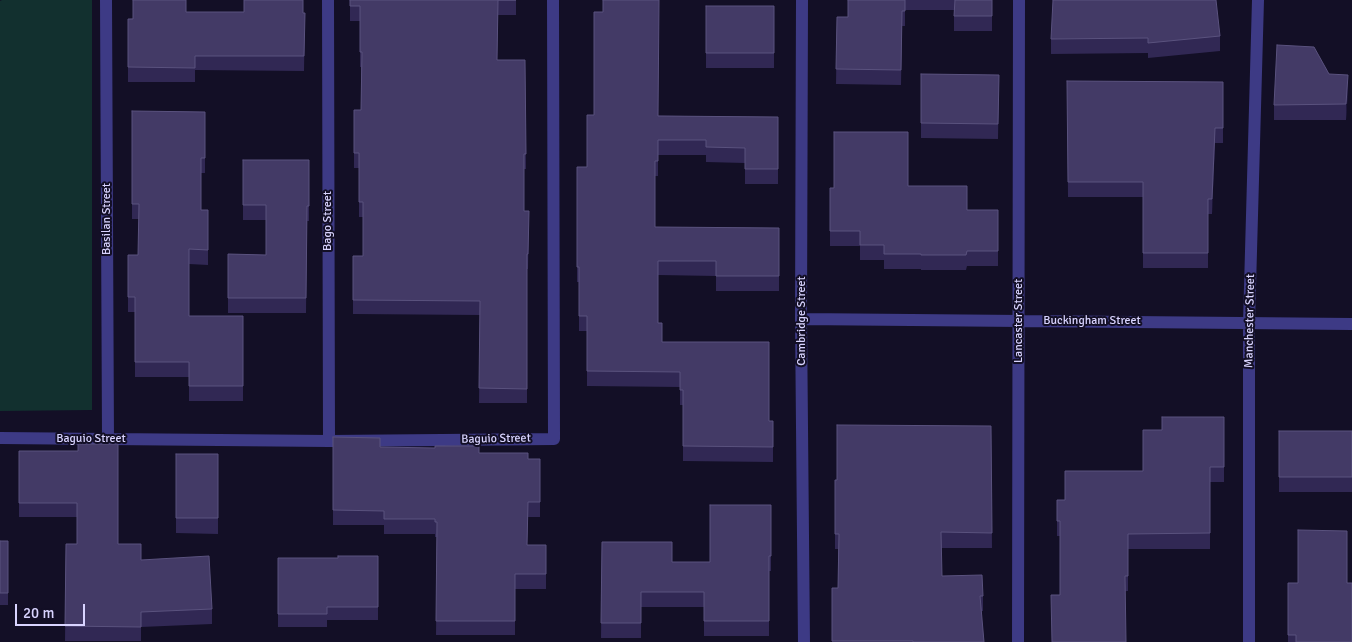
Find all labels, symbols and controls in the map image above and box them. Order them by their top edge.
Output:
street label: Basilan Street [100,183,114,255]
street label: Bago Street [321,191,335,251]
street label: Manchester Street [1242,274,1258,368]
street label: Cambridge Street [795,276,809,366]
street label: Lancaster Street [1012,279,1026,363]
street label: Buckingham Street [1043,314,1141,328]
street label: Baguio Street [461,431,531,447]
street label: Baguio Street [56,432,126,446]
scale bar [18,594,88,626]
text: 20 m [23,604,54,622]

